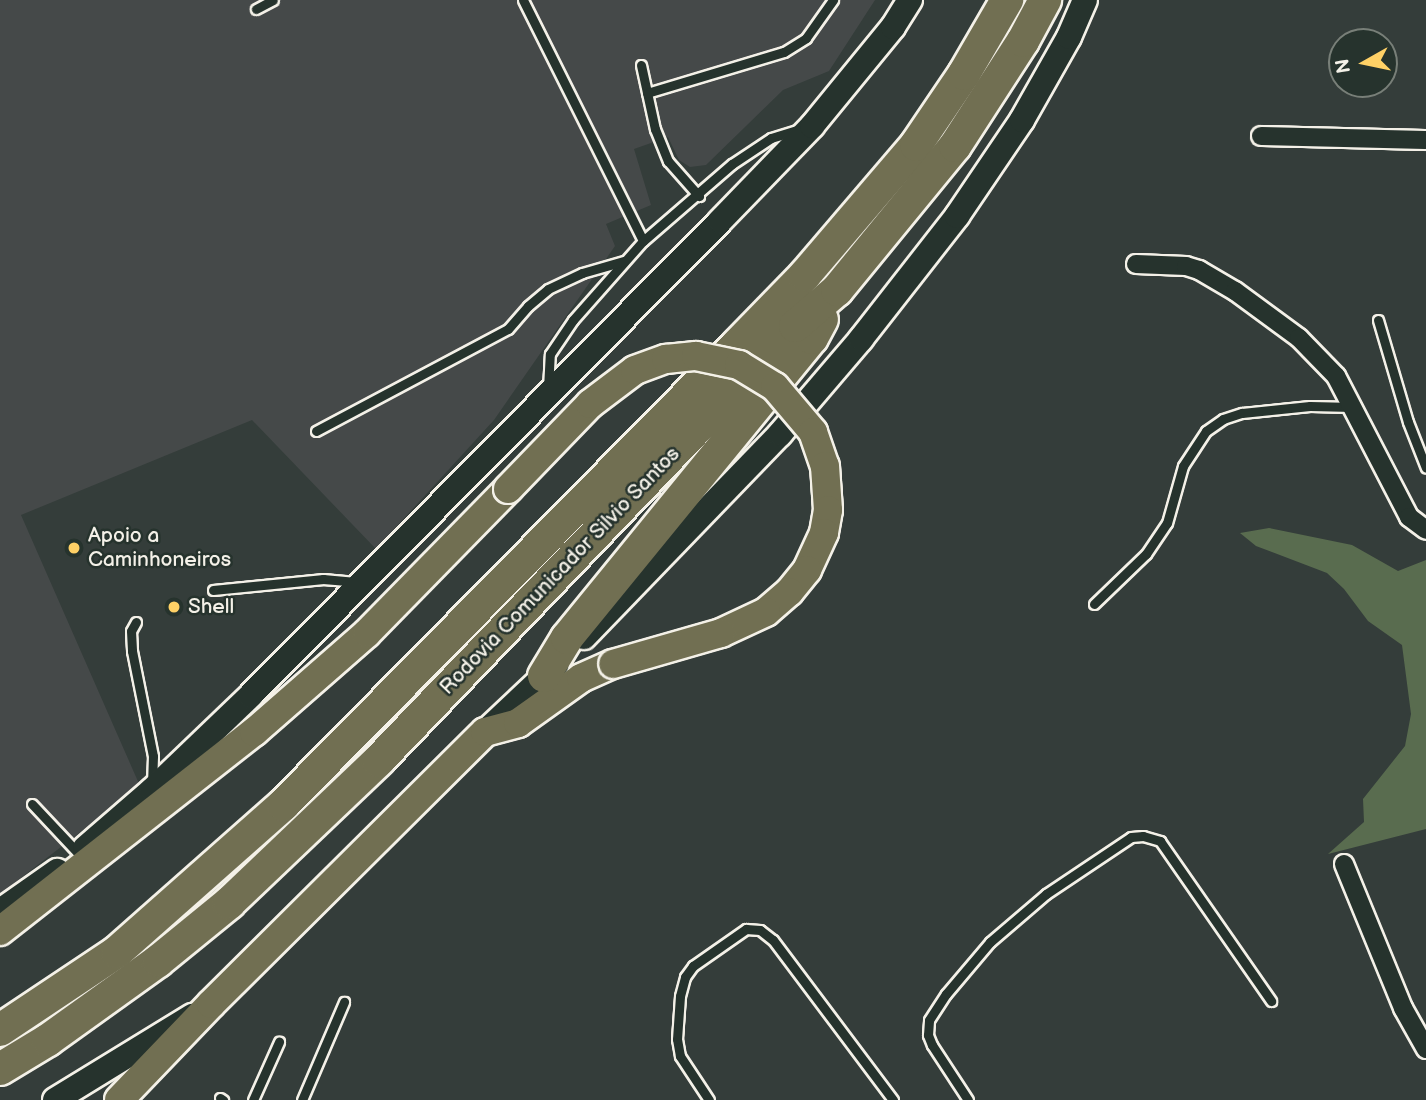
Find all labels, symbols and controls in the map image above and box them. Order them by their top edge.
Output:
north arrow [1328,28,1398,98]
text: N [1331,57,1356,75]
street label: Rodovia Comunicador Silvio Santos [434,442,686,700]
place label: Apoio a Caminhoneiros [88,523,231,573]
marker: Apoio a Caminhoneiros [66,540,82,556]
place label: Shell [188,594,234,620]
marker: Shell [166,599,182,615]

